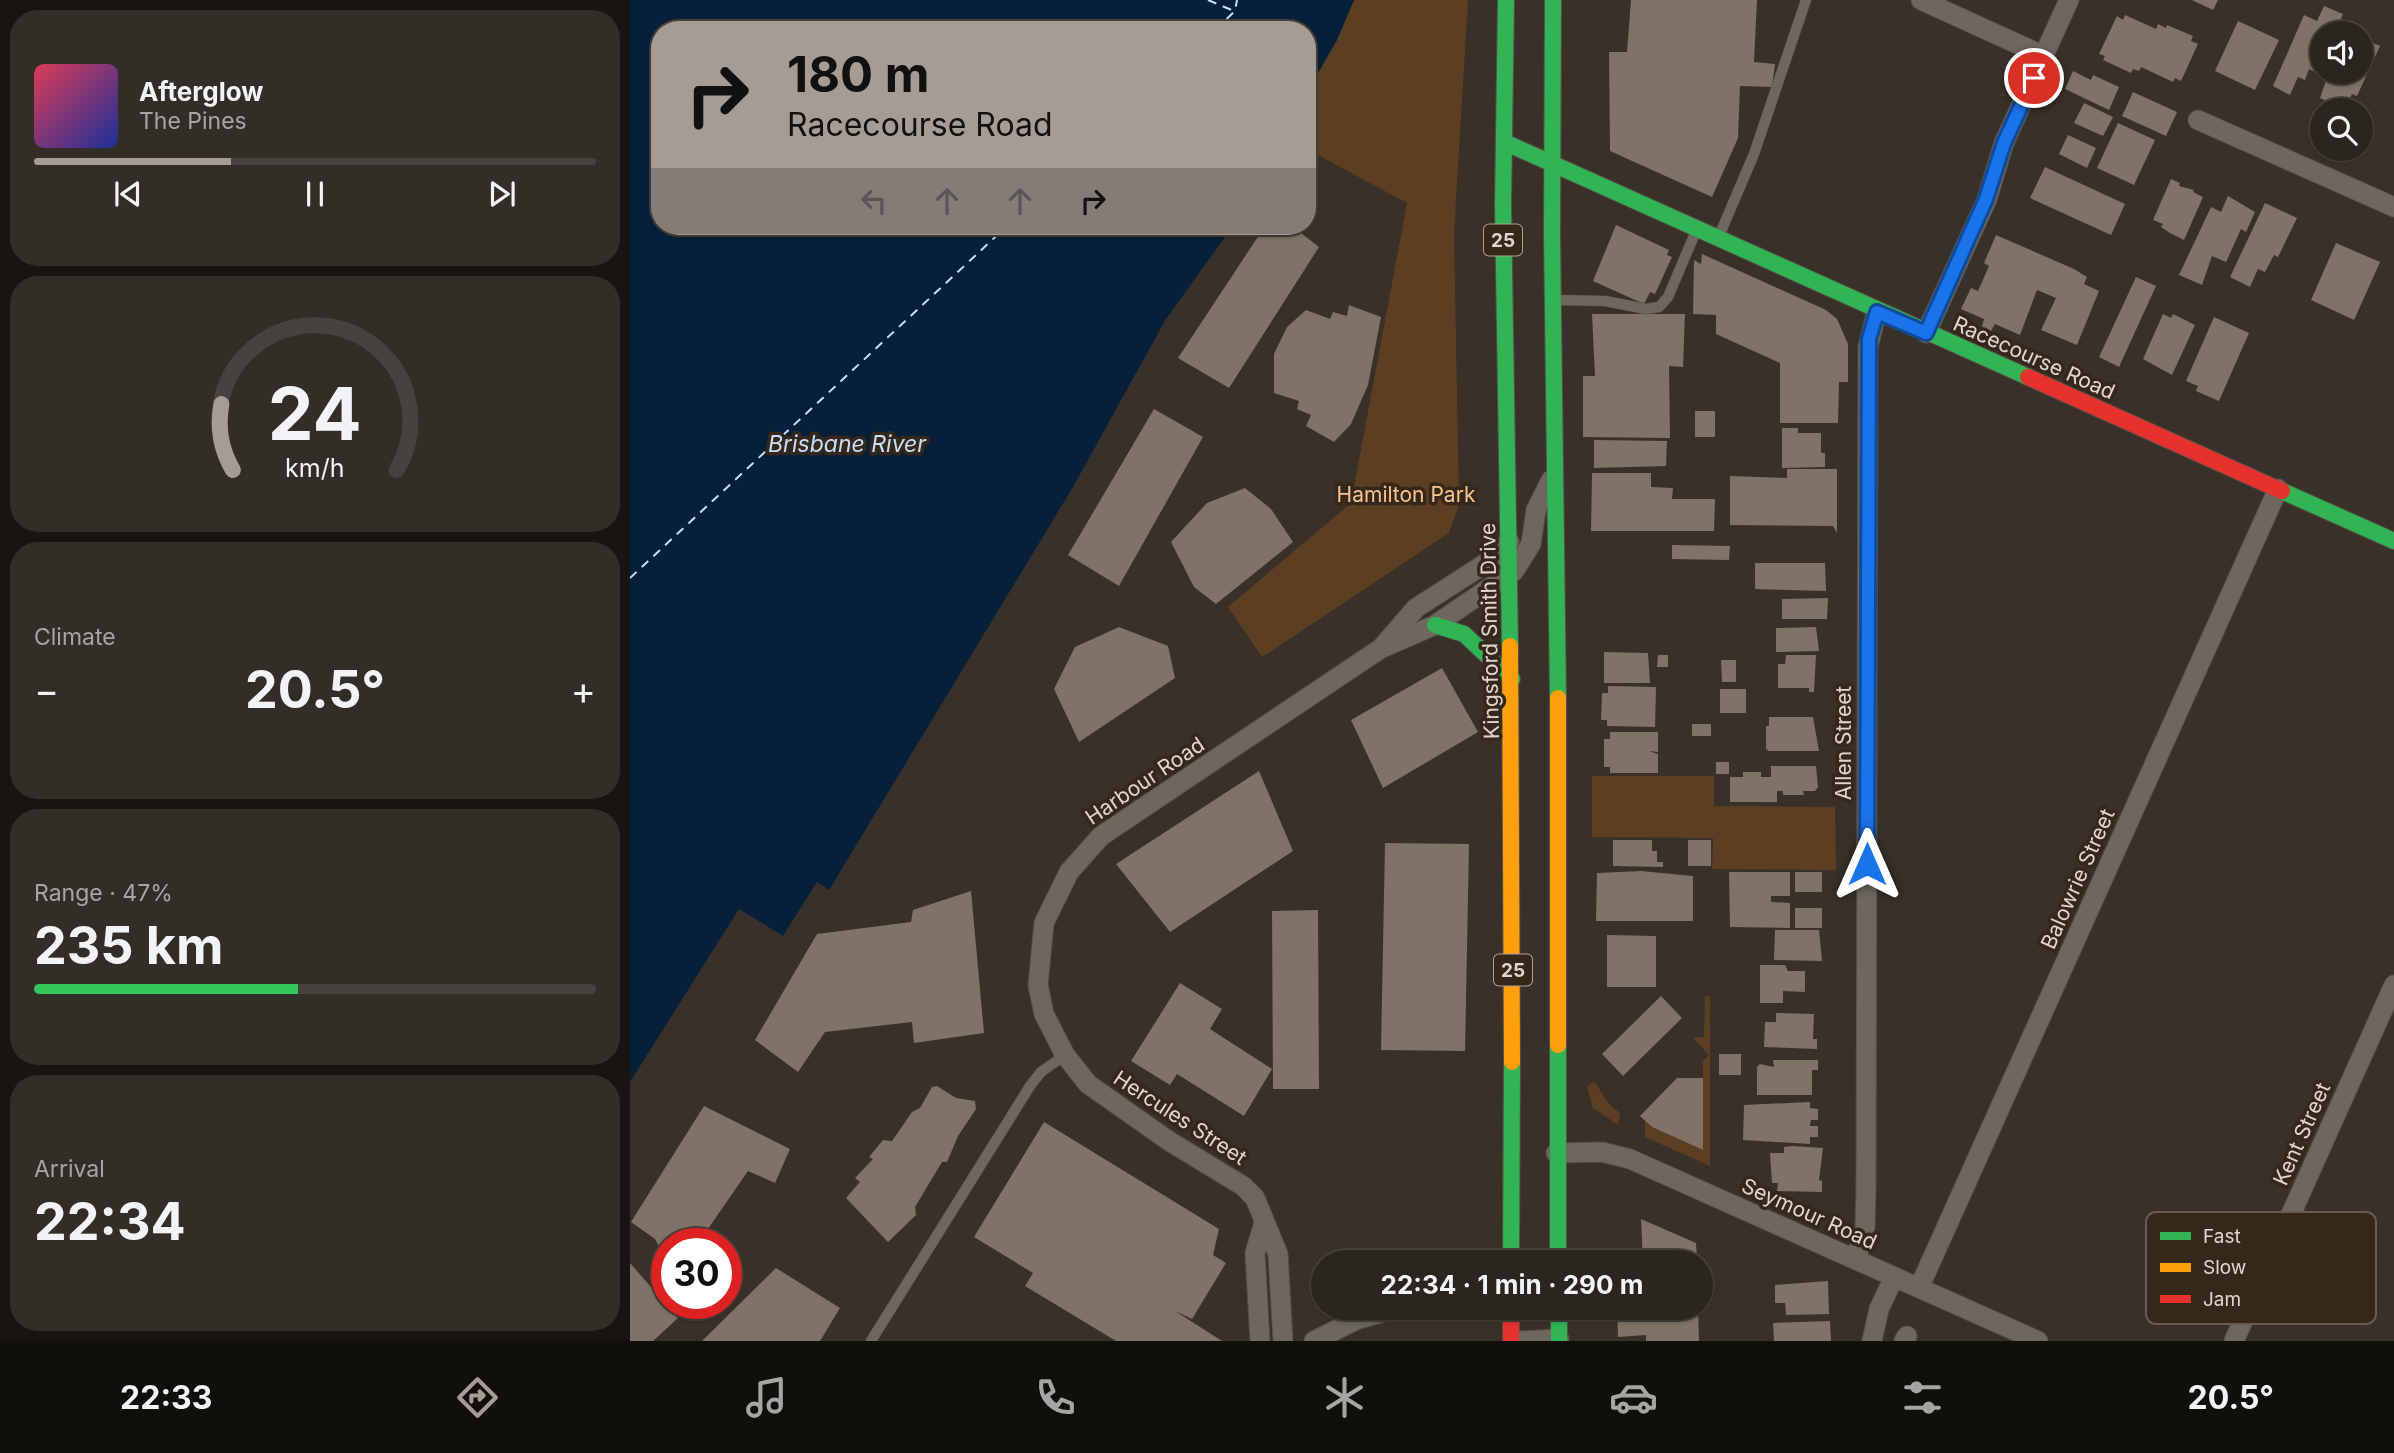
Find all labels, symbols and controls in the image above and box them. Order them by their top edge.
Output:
map controls [2310,21,2373,161]
button: sound [2310,21,2373,84]
text: 180 m [787,45,929,104]
pin [2004,48,2064,108]
icon: right [672,49,763,140]
icon: arrive [2015,59,2053,97]
text: Afterglow [139,76,263,107]
button: search [2310,98,2373,161]
text: Racecourse Road [787,105,1053,144]
text: The Pines [139,107,247,135]
icon: previous [109,175,147,213]
icon: pause [296,175,334,213]
icon: next [483,175,521,213]
icon: left [855,182,893,220]
icon: ahead [928,182,966,220]
icon: ahead [1001,182,1039,220]
icon: right [1074,182,1112,220]
road number: 25 [1484,224,1522,256]
street label: Racecourse Road [1950,311,2119,404]
text: 24 [268,370,362,459]
water label: Brisbane River [768,430,927,458]
text: km/h [285,453,345,483]
park label: Hamilton Park [1337,482,1476,507]
street label: Kingsford Smith Drive [1475,523,1504,739]
text: Climate [34,623,116,651]
text: 20.5° [245,658,385,721]
text: − [34,667,59,713]
text: + [571,667,596,713]
street label: Allen Street [1831,686,1856,800]
street label: Harbour Road [1081,732,1209,830]
street label: Balowrie Street [2035,805,2120,953]
position arrow [1830,827,1904,901]
text: Range · 47% [34,879,173,907]
text: 235 km [34,914,224,977]
road number: 25 [1494,954,1532,986]
street label: Hercules Street [1109,1065,1252,1170]
street label: Kent Street [2268,1078,2335,1189]
text: Arrival [34,1155,105,1183]
street label: Seymour Road [1738,1173,1881,1254]
text: 22:34 [34,1190,186,1253]
legend [2146,1212,2376,1324]
text: Fast [2203,1225,2241,1248]
speed limit sign: 30 [651,1228,742,1319]
text: Slow [2203,1256,2246,1279]
text: 22:34 · 1 min · 290 m [1381,1269,1643,1300]
text: Jam [2203,1288,2241,1311]
icon: directions [453,1373,502,1422]
icon: music [742,1373,791,1422]
icon: phone [1031,1373,1080,1422]
icon: climate [1320,1373,1369,1422]
icon: car [1609,1373,1658,1422]
icon: filters [1898,1373,1947,1422]
text: 22:33 [120,1378,212,1417]
text: 20.5° [2188,1378,2274,1417]

